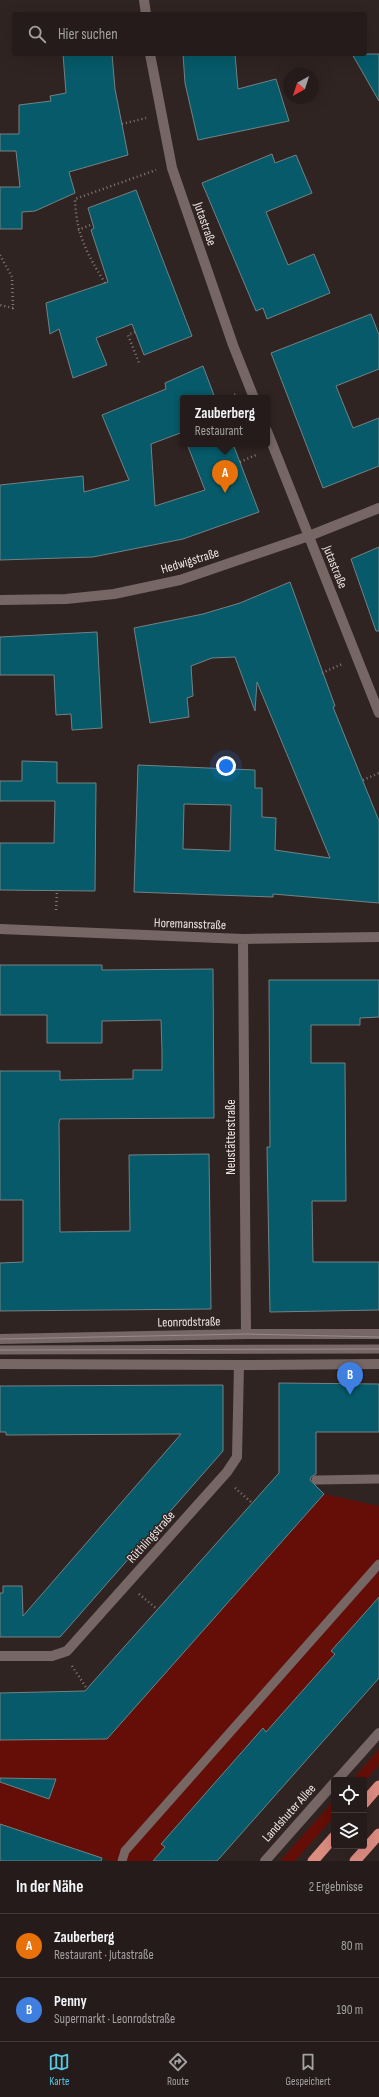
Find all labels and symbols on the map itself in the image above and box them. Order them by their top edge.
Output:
north arrow [283,68,319,104]
street label: Jutastraße [190,199,220,248]
pin: A [212,460,238,493]
street label: Jutastraße [319,542,351,591]
street label: Hedwigstraße [159,545,221,577]
your location [216,756,236,776]
street label: Horemansstraße [154,915,226,933]
street label: Neustätterstraße [223,1099,239,1175]
street label: Leonrodstraße [157,1313,221,1331]
pin: B [337,1362,363,1395]
street label: Rüthlingstraße [123,1508,179,1566]
street label: Landshuter Allee [259,1781,319,1845]

